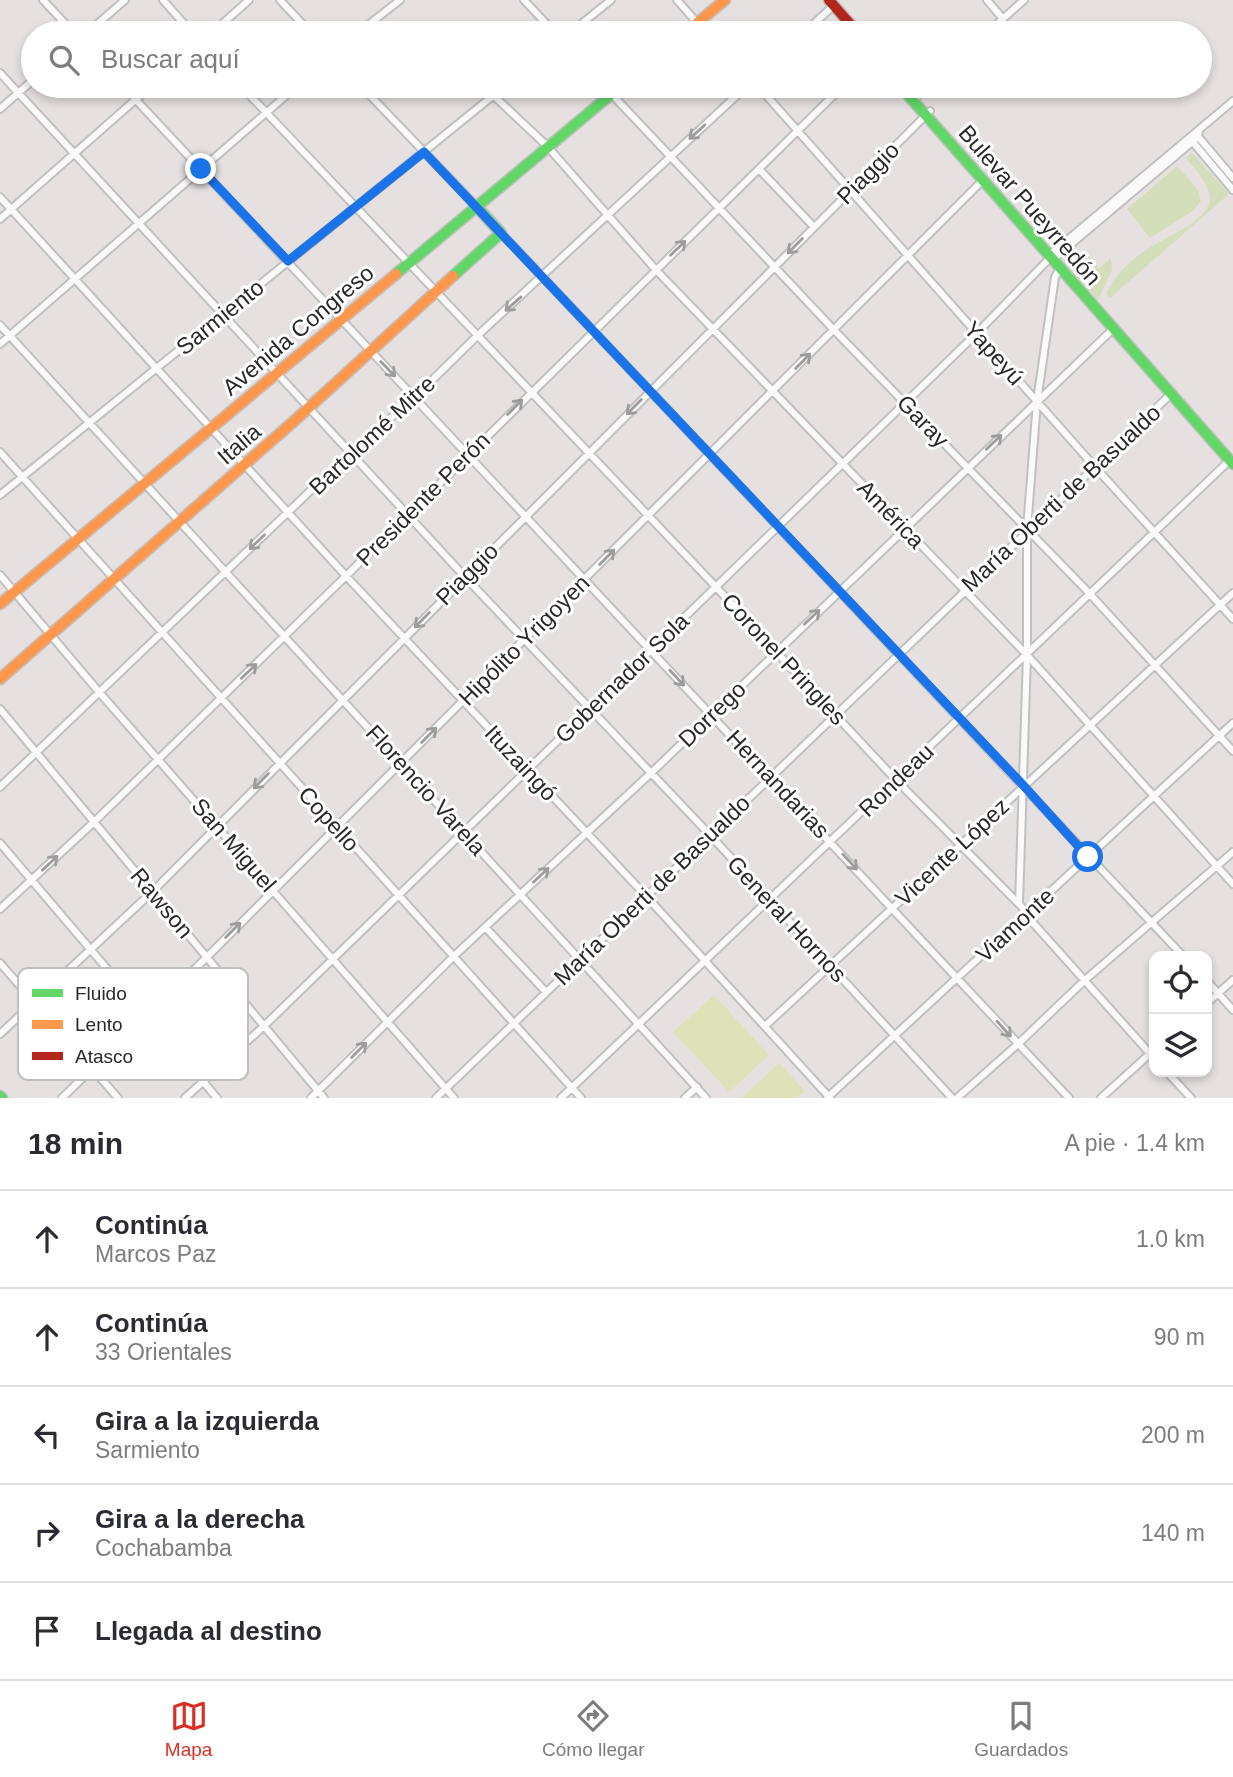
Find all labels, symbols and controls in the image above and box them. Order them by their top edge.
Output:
search box [21,21,1212,98]
icon: search [45,41,83,79]
text: Buscar aquí [101,44,240,74]
street label: Bulevar Pueyrredón [954,120,1106,290]
one-way arrow [689,123,706,140]
street label: Piaggio [832,137,904,209]
route end [185,153,216,184]
one-way arrow [787,237,804,254]
one-way arrow [669,239,686,256]
street label: Avenida Congreso [217,259,379,401]
street label: Sarmiento [171,274,269,360]
one-way arrow [505,295,522,312]
street label: Yapeyú [959,316,1029,390]
one-way arrow [794,353,811,370]
one-way arrow [379,360,396,377]
street label: Bartolomé Mitre [304,370,440,500]
street label: Garay [892,389,954,453]
one-way arrow [626,398,643,415]
one-way arrow [507,399,524,416]
street label: María Oberti de Basualdo [956,399,1166,597]
street label: Italia [212,418,266,470]
street label: Presidente Perón [351,427,495,571]
one-way arrow [985,434,1002,451]
street label: América [852,475,930,554]
one-way arrow [249,534,266,551]
street label: Piaggio [431,538,503,610]
one-way arrow [598,548,615,565]
street label: Hipólito Yrigoyen [453,569,595,711]
street label: Coronel Pringles [717,588,851,730]
street label: Gobernador Sola [550,608,694,748]
one-way arrow [803,609,821,625]
one-way arrow [413,611,430,628]
one-way arrow [241,662,258,679]
one-way arrow [669,669,686,686]
street label: Dorrego [673,676,751,752]
street label: Florencio Varela [361,720,491,860]
street label: Ituzaingó [480,720,562,806]
street label: Hernandarias [721,725,835,843]
one-way arrow [420,726,437,743]
street label: Rondeau [853,738,939,822]
one-way arrow [253,772,270,789]
street label: Copello [293,781,365,857]
street label: María Oberti de Basualdo [549,790,755,990]
street label: San Miguel [186,793,282,897]
street label: Vicente López [890,793,1014,911]
route start [1072,841,1103,872]
street label: General Hornos [722,851,852,987]
one-way arrow [842,853,858,871]
one-way arrow [41,854,58,871]
street label: Rawson [125,863,199,943]
one-way arrow [532,867,549,884]
street label: Viamonte [971,882,1059,968]
one-way arrow [225,922,242,939]
map controls [1149,951,1212,1077]
button: locate [1149,951,1212,1014]
legend [18,968,248,1080]
text: Fluido [75,983,127,1004]
text: Lento [75,1014,123,1035]
button: layers [1149,1014,1212,1077]
one-way arrow [996,1020,1012,1038]
one-way arrow [351,1042,368,1059]
text: Atasco [75,1046,133,1067]
text: 18 min [28,1127,123,1160]
text: A pie · 1.4 km [1064,1130,1205,1156]
text: Continúa [95,1210,208,1240]
icon: ahead [28,1220,66,1258]
text: 1.0 km [1136,1226,1205,1252]
text: Marcos Paz [95,1241,216,1267]
text: Continúa [95,1308,208,1338]
icon: ahead [28,1318,66,1356]
text: 90 m [1154,1324,1205,1350]
text: 33 Orientales [95,1339,232,1365]
text: Gira a la izquierda [95,1406,319,1436]
icon: left [28,1416,66,1454]
text: 200 m [1141,1422,1205,1448]
text: Sarmiento [95,1437,200,1463]
text: Gira a la derecha [95,1504,305,1534]
icon: right [28,1514,66,1552]
text: 140 m [1141,1520,1205,1546]
text: Cochabamba [95,1535,232,1561]
icon: arrive [28,1612,66,1650]
text: Llegada al destino [95,1616,322,1646]
tab: Mapa [165,1697,212,1761]
tab: Cómo llegar [542,1697,644,1761]
tab: Guardados [974,1697,1068,1761]

